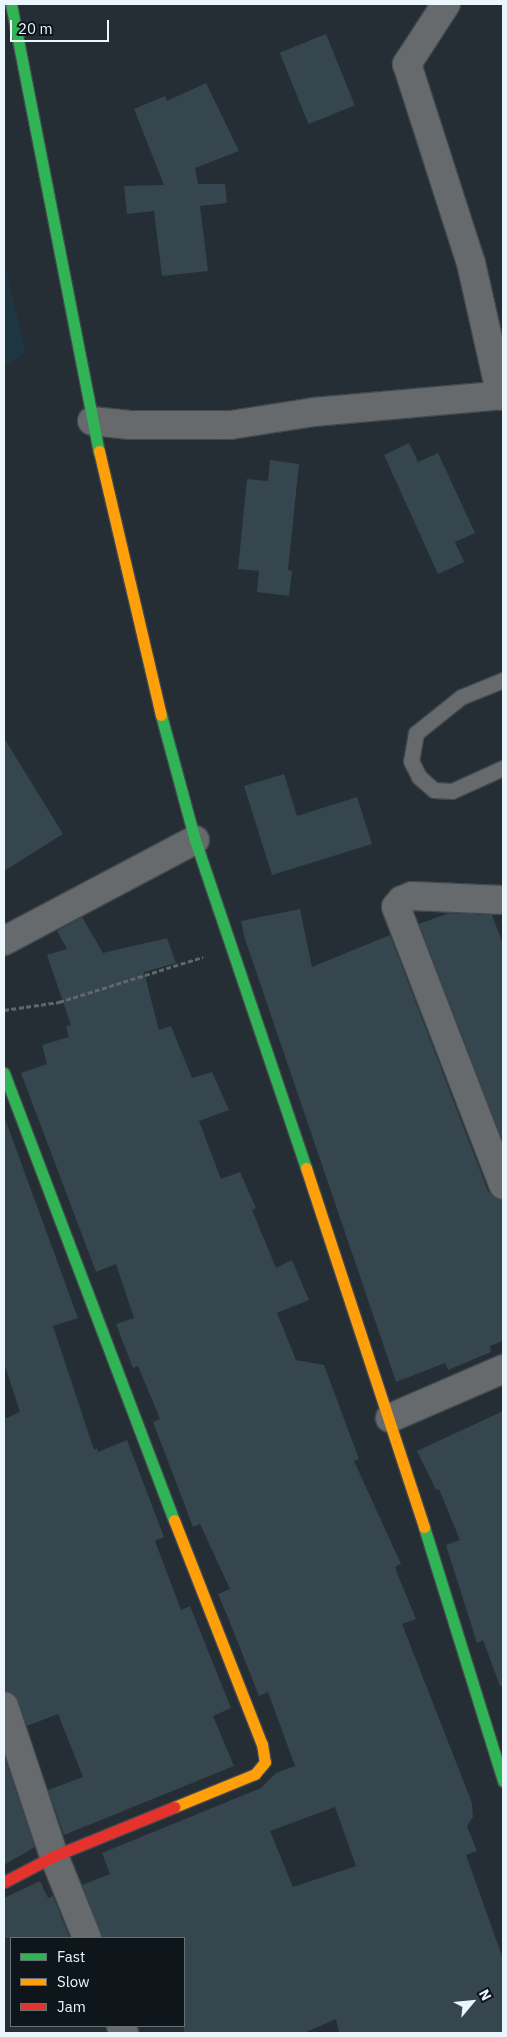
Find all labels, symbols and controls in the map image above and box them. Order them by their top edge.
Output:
scale bar [12,10,111,42]
text: 20 m [18,19,53,38]
legend [10,1937,185,2027]
text: Fast [57,1947,85,1966]
text: Slow [57,1972,90,1991]
north arrow [447,1977,497,2027]
text: N [475,1986,496,2004]
text: Jam [57,1997,86,2016]

